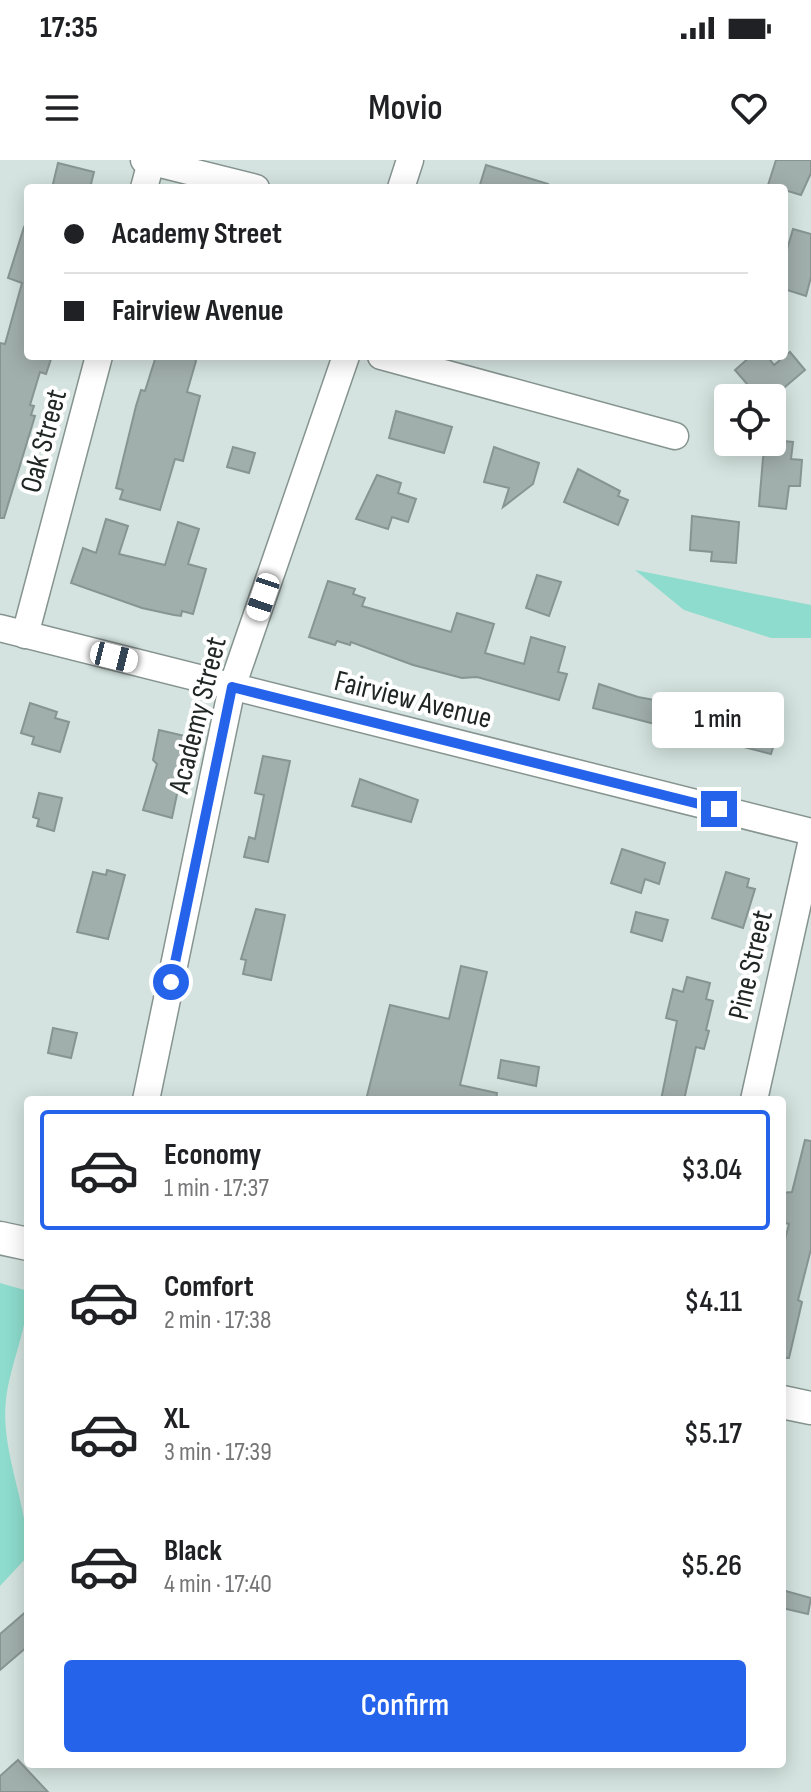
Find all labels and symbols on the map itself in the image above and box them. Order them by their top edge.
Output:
street label: Oak Street [13,385,75,497]
car [244,570,282,624]
street label: Academy Street [161,633,235,798]
car [88,640,140,674]
street label: Fairview Avenue [331,663,495,737]
callout: 1 min [653,693,785,749]
route end [701,791,737,827]
street label: Pine Street [721,907,781,1023]
route start [153,964,189,1000]

